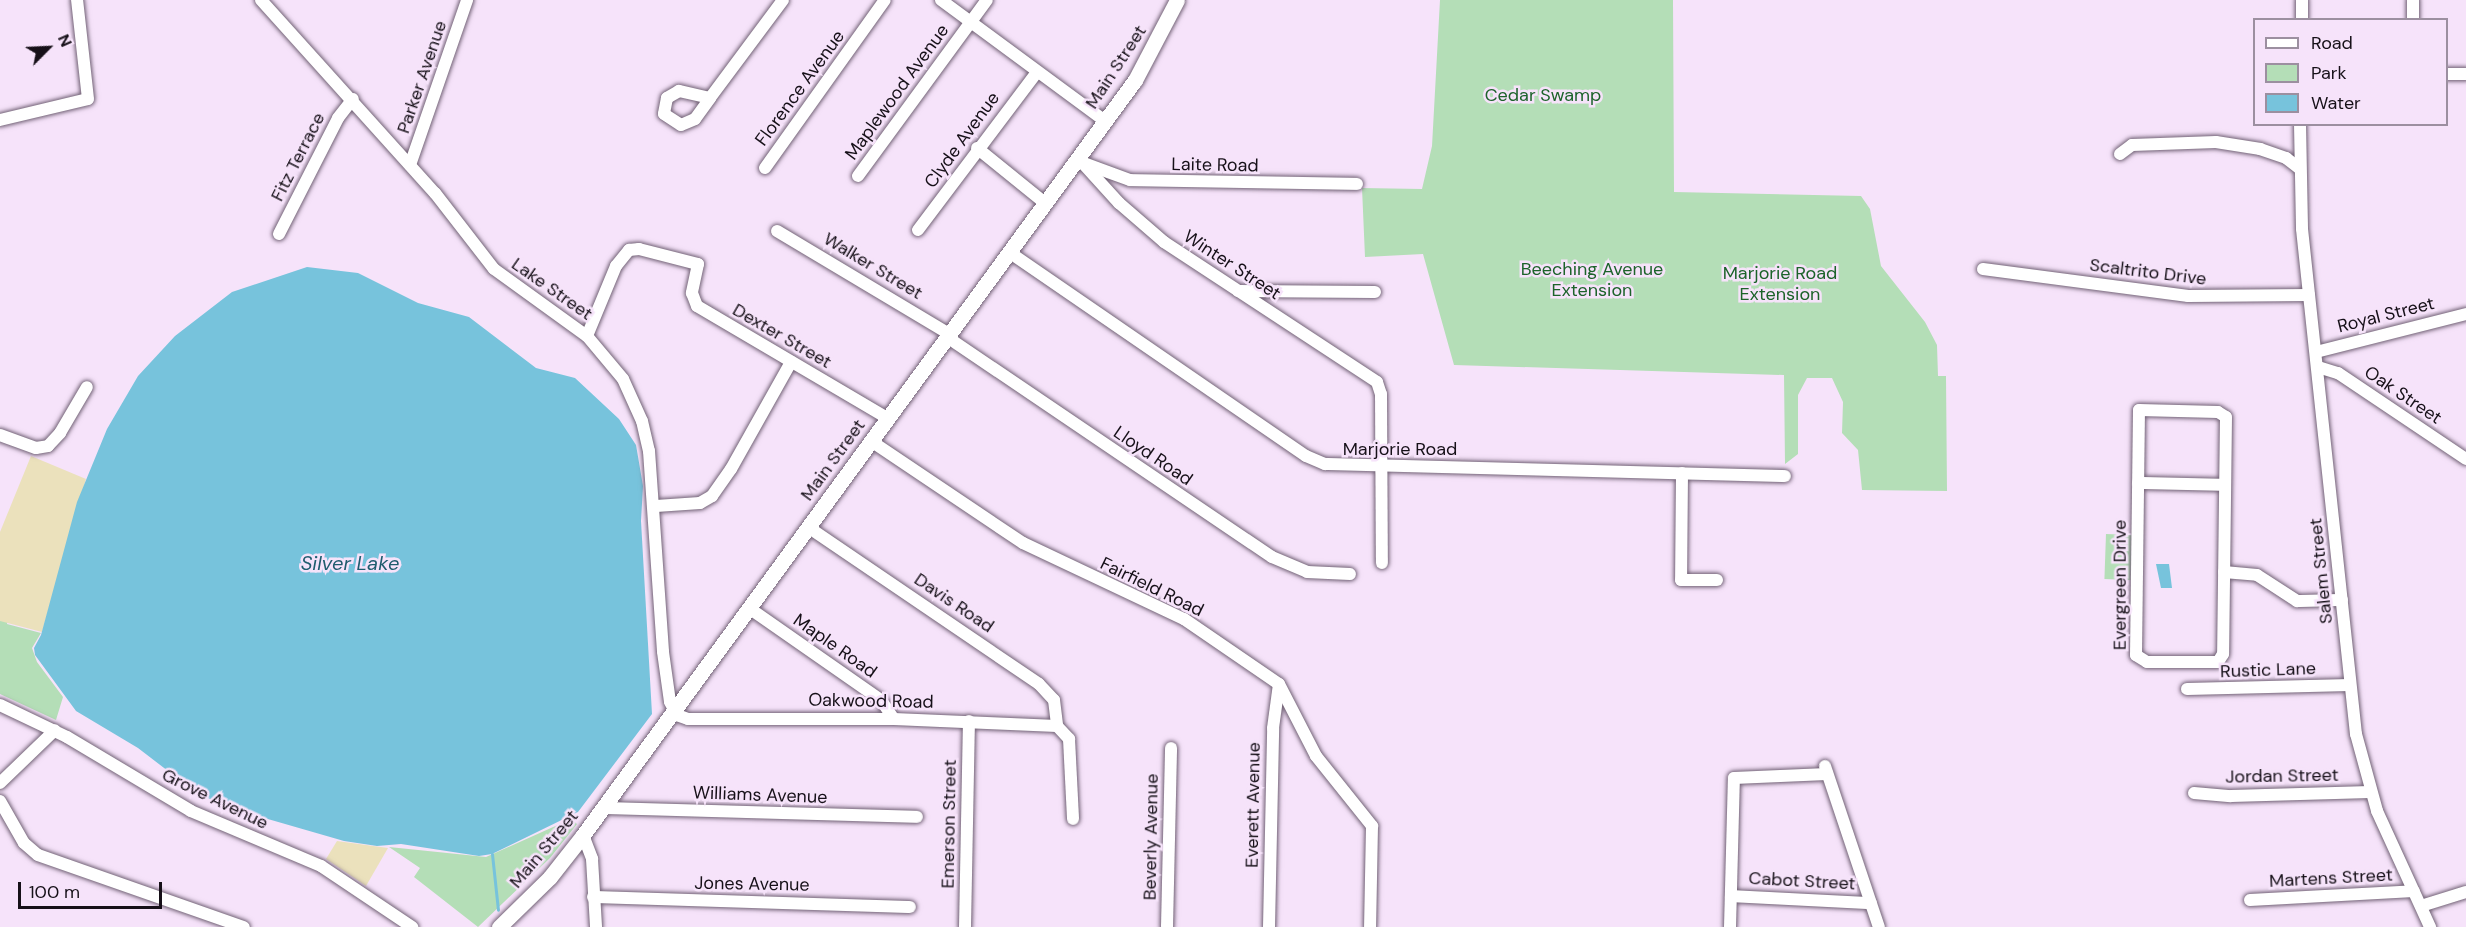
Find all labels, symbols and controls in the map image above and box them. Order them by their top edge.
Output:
north arrow [18,18,78,78]
street label: Parker Avenue [393,18,451,136]
legend [2253,18,2448,126]
street label: Maplewood Avenue [841,20,953,164]
street label: Main Street [1081,21,1151,113]
street label: Florence Avenue [751,26,849,150]
text: N [53,31,77,50]
text: Road [2311,31,2353,55]
text: Park [2311,61,2347,85]
park label: Cedar Swamp [1485,84,1601,106]
street label: Clyde Avenue [920,88,1004,192]
text: Water [2311,91,2361,115]
street label: Fitz Terrace [267,109,329,205]
street label: Laite Road [1171,153,1259,177]
street label: Winter Street [1179,226,1285,304]
street label: Walker Street [820,228,926,304]
street label: Lake Street [507,253,597,325]
street label: Scaltrito Drive [2088,254,2208,290]
park label: Beeching Avenue Extension [1521,259,1663,302]
park label: Marjorie Road Extension [1723,263,1837,306]
street label: Royal Street [2335,293,2437,337]
street label: Dexter Street [729,299,835,373]
street label: Oak Street [2360,361,2446,429]
street label: Main Street [796,415,870,505]
street label: Lloyd Road [1109,422,1197,490]
street label: Marjorie Road [1343,438,1457,460]
street label: Salem Street [2305,517,2337,625]
street label: Evergreen Drive [2109,520,2131,650]
water label: Silver Lake [301,551,399,575]
street label: Fairfield Road [1097,553,1207,621]
street label: Davis Road [910,569,998,637]
street label: Maple Road [789,609,881,683]
street label: Rustic Lane [2220,658,2316,682]
street label: Oakwood Road [808,689,934,713]
street label: Everett Avenue [1241,742,1265,868]
street label: Emerson Street [937,759,961,889]
street label: Grove Avenue [158,764,272,834]
street label: Jordan Street [2225,764,2339,788]
street label: Beverly Avenue [1139,774,1163,900]
street label: Williams Avenue [692,782,828,808]
street label: Main Street [505,806,583,892]
street label: Martens Street [2269,864,2393,892]
street label: Cabot Street [1748,867,1856,895]
scale bar [21,870,165,908]
street label: Jones Avenue [694,872,810,896]
text: 100 m [29,880,80,904]

